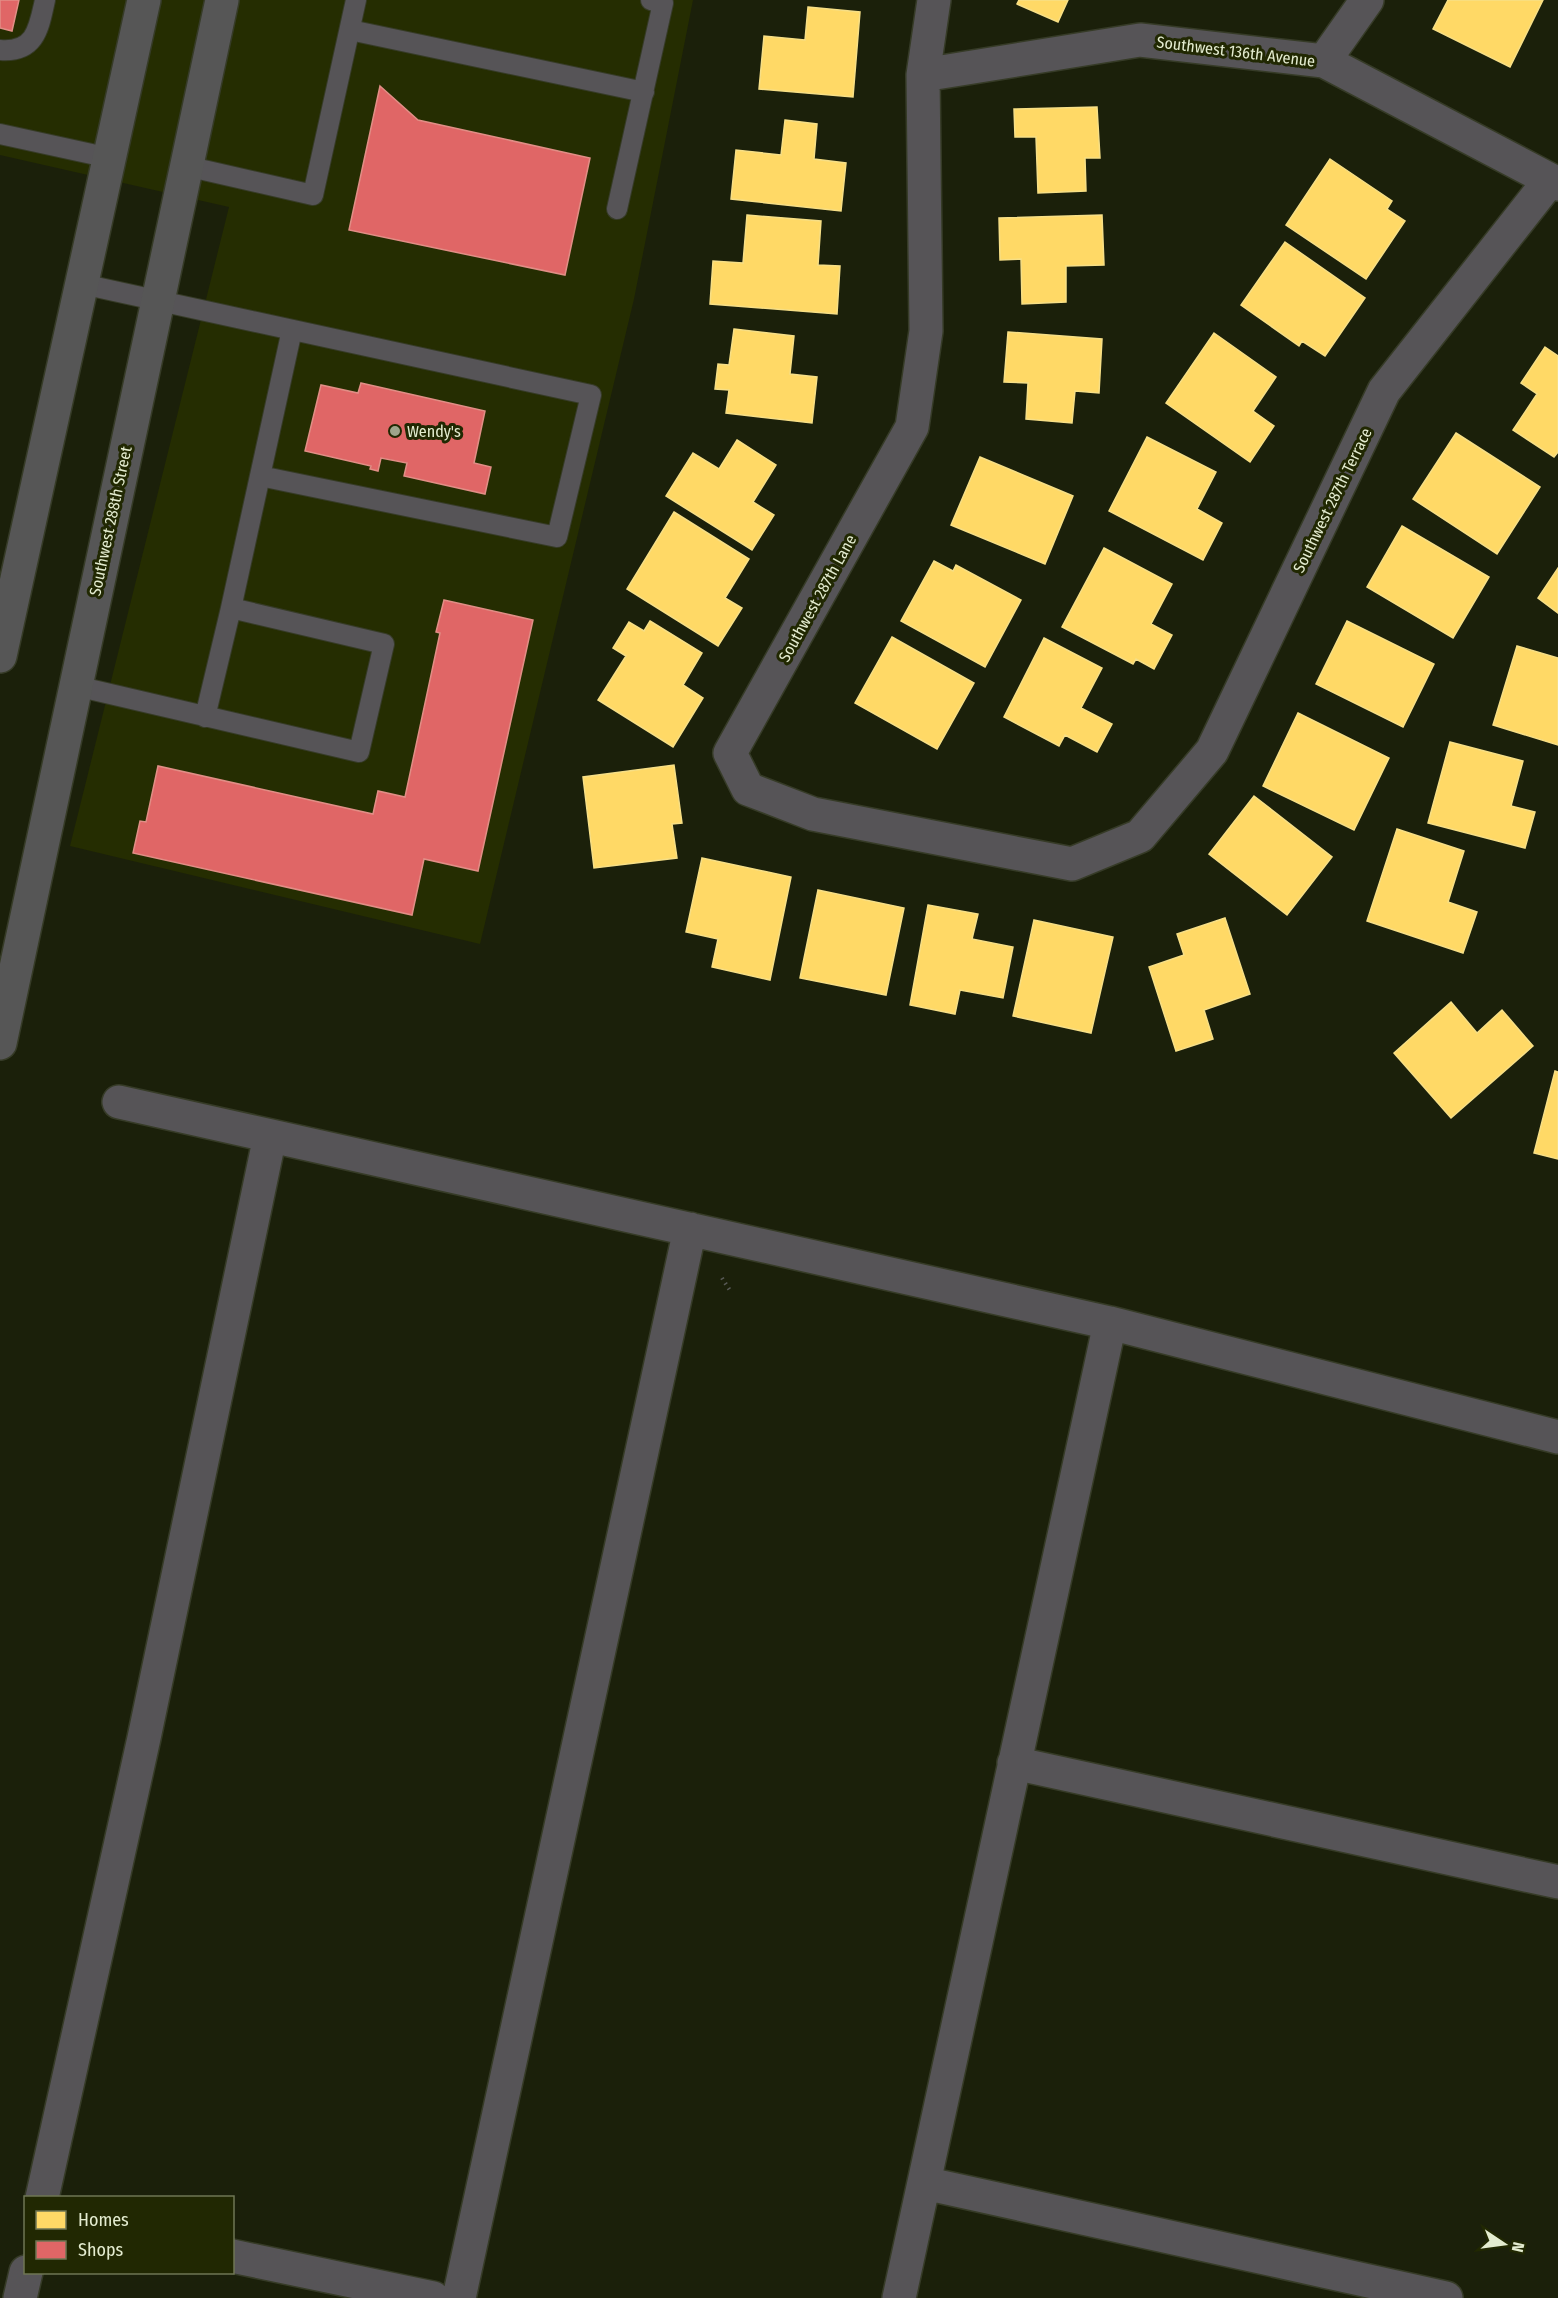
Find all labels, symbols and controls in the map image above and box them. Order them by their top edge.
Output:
street label: Southwest 136th Avenue [1156,32,1316,71]
place label: Wendy's [407,422,461,441]
marker: Wendy's [388,424,402,438]
street label: Southwest 287th Terrace [1289,425,1376,576]
street label: Southwest 288th Street [85,444,136,598]
street label: Southwest 287th Lane [775,531,860,665]
legend [24,2196,234,2274]
text: Homes [78,2209,129,2231]
north arrow [1474,2214,1534,2274]
text: Shops [78,2239,123,2261]
text: N [1508,2240,1528,2254]

